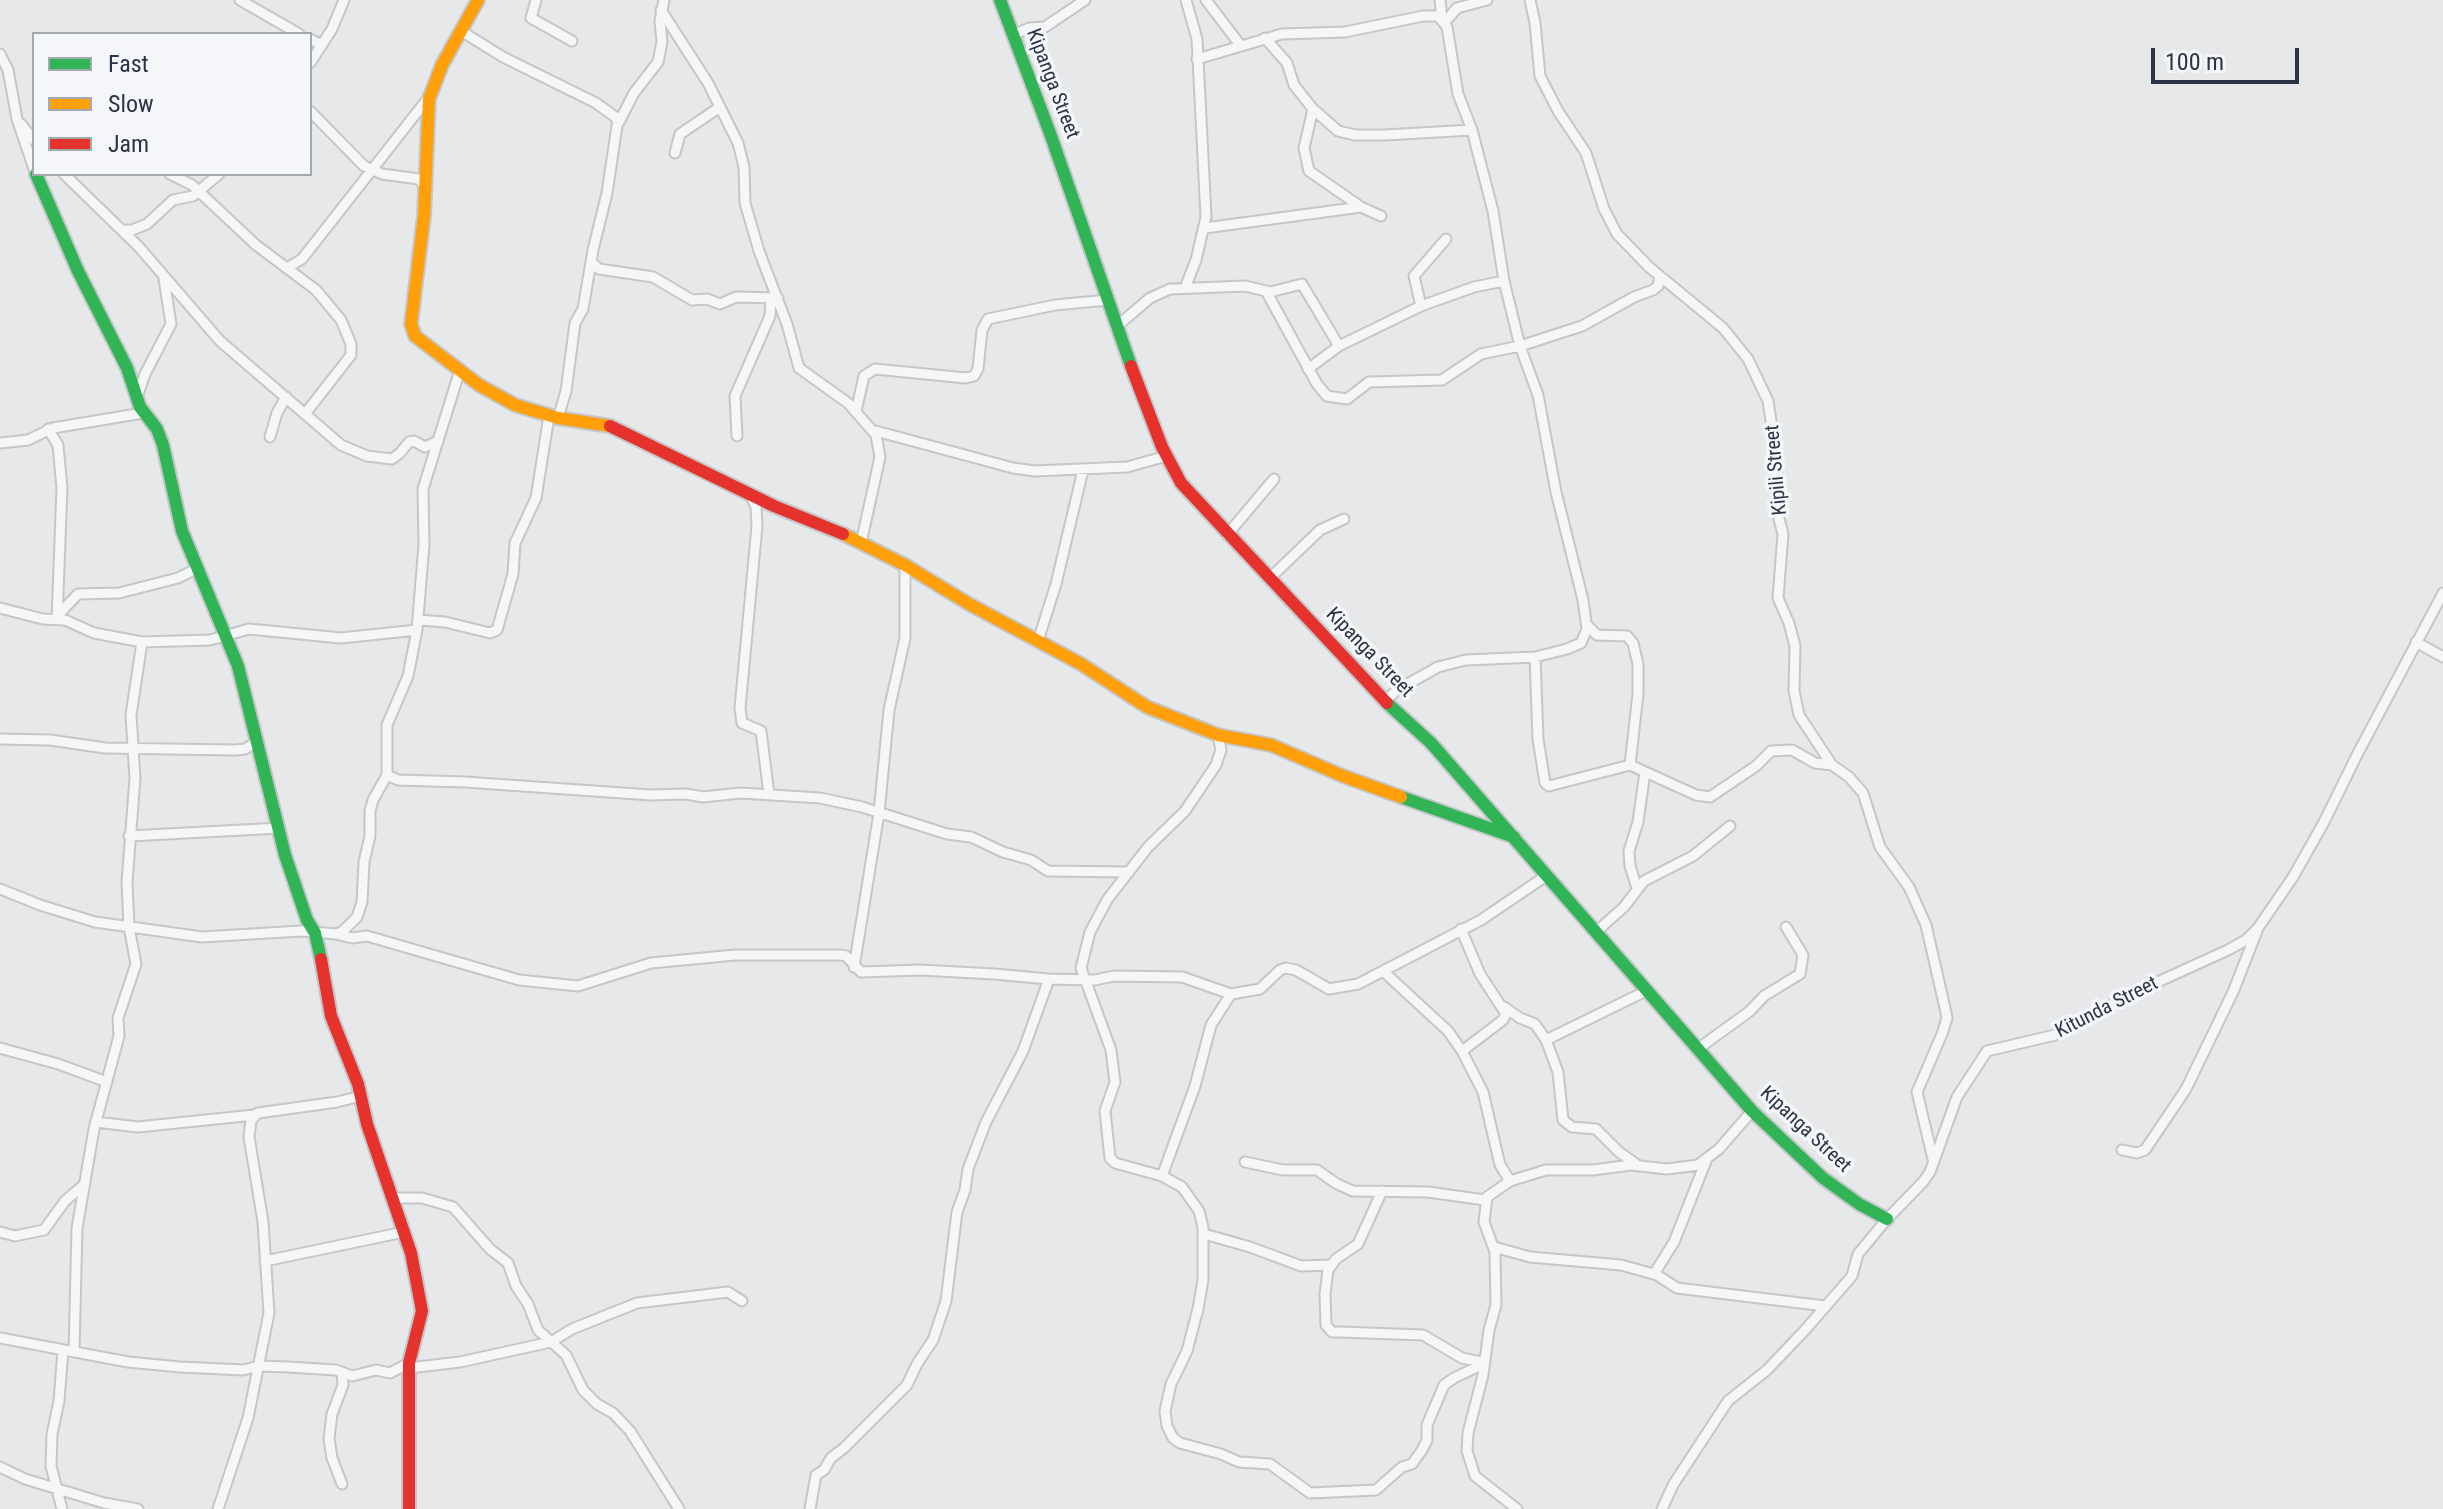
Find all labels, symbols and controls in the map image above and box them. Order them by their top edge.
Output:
street label: Kipanga Street [1020,26,1084,142]
legend [32,32,312,176]
scale bar [2155,32,2303,82]
text: 100 m [2165,48,2224,76]
text: Fast [108,50,149,78]
text: Slow [108,90,154,118]
text: Jam [108,130,149,158]
street label: Kipili Street [1761,424,1793,516]
street label: Kipanga Street [1320,603,1418,703]
street label: Kitunda Street [2052,972,2162,1044]
street label: Kipanga Street [1755,1082,1855,1178]

